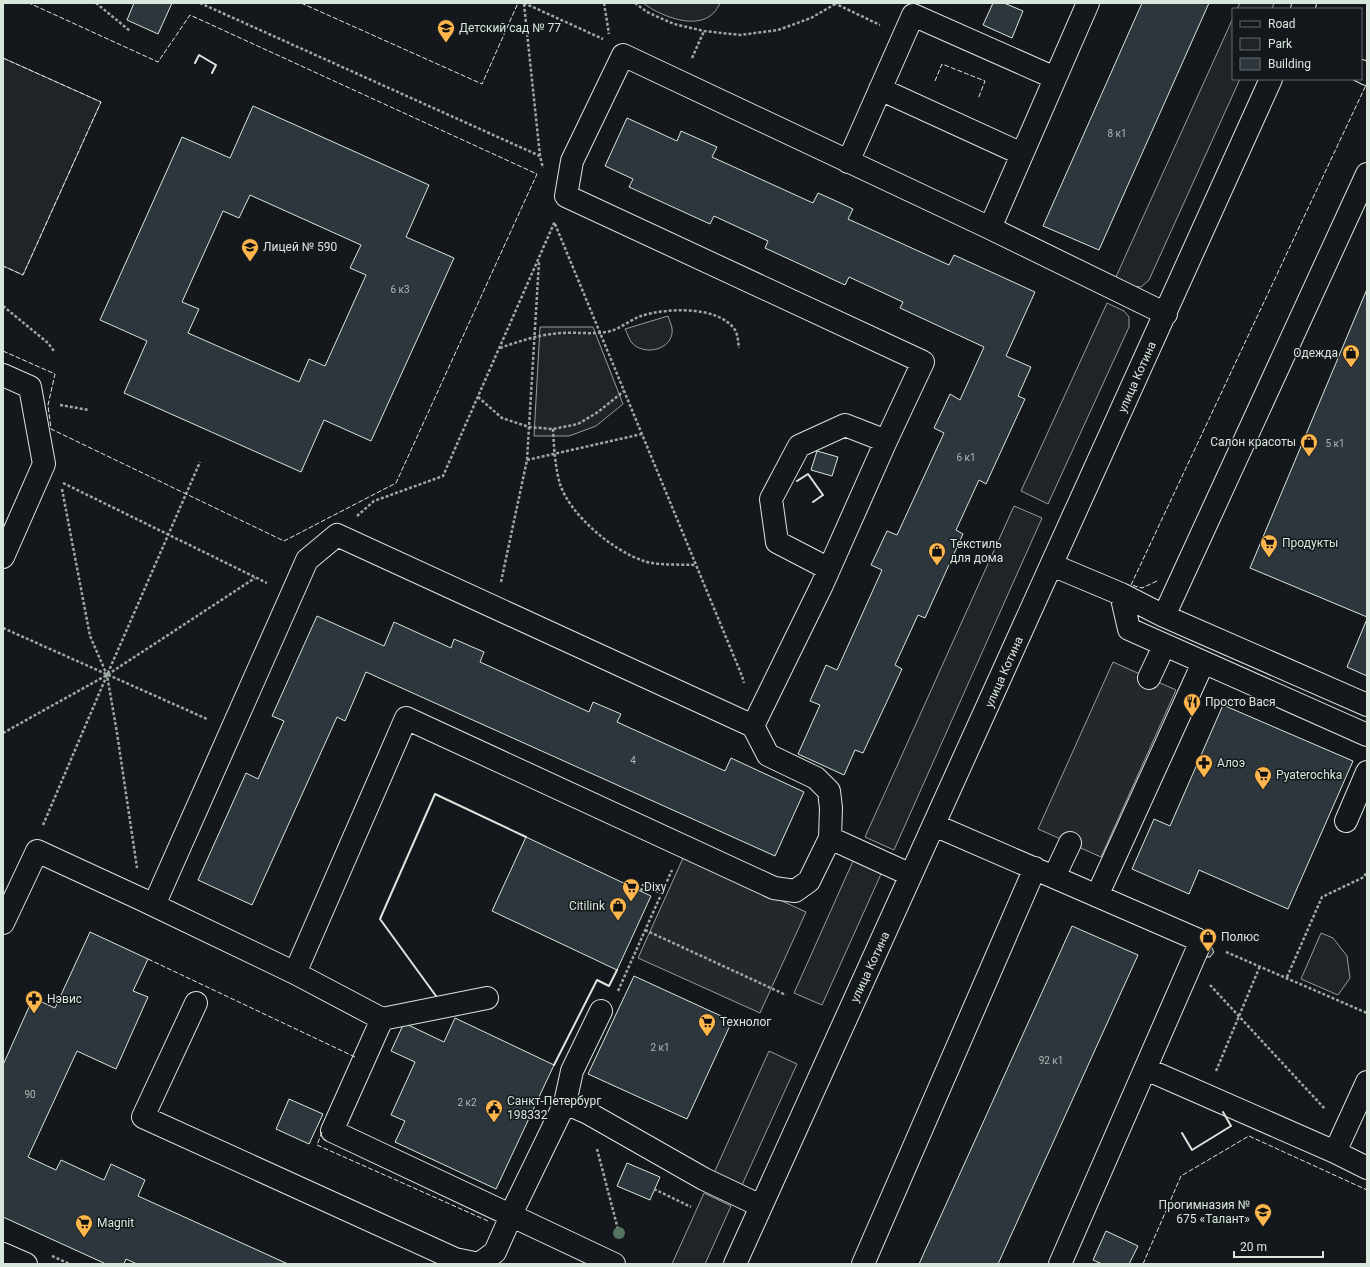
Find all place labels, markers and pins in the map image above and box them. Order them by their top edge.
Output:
school or university icon: Детский сад № 77 [436,18,456,43]
place label: Детский сад № 77 [459,21,561,35]
school or university icon: Лицей № 590 [240,237,260,262]
place label: Лицей № 590 [263,240,338,254]
shop icon: Одежда [1341,343,1361,368]
place label: Одежда [1293,346,1338,360]
shop icon: Салон красоты [1299,432,1319,457]
place label: Салон красоты [1210,435,1296,449]
supermarket icon: Продукты [1259,533,1279,558]
place label: Продукты [1282,536,1338,550]
place label: Текстиль для дома [950,537,1003,565]
shop icon: Текстиль для дома [927,541,947,566]
restaurant icon: Просто Вася [1182,692,1202,717]
place label: Просто Вася [1205,695,1276,709]
pharmacy icon: Алоэ [1194,753,1214,778]
place label: Алоэ [1217,756,1245,770]
supermarket icon: Pyaterochka [1253,765,1273,790]
place label: Pyaterochka [1276,768,1342,782]
supermarket icon: Dixy [621,877,641,902]
place label: Dixy [644,880,667,894]
shop icon: Citilink [608,896,628,921]
place label: Citilink [569,899,606,913]
shop icon: Полюс [1198,927,1218,952]
place label: Полюс [1221,930,1259,944]
pharmacy icon: Нэвис [24,989,44,1014]
place label: Нэвис [47,992,82,1006]
supermarket icon: Технолог [697,1012,717,1037]
place label: Технолог [720,1015,771,1029]
place label: Санкт-Петербург 198332 [507,1094,601,1122]
public building icon: Санкт-Петербург 198332 [484,1098,504,1123]
place label: Прогимназия № 675 «Талант» [1159,1198,1250,1226]
school or university icon: Прогимназия № 675 «Талант» [1253,1202,1273,1227]
supermarket icon: Magnit [74,1213,94,1238]
place label: Magnit [97,1216,134,1230]

